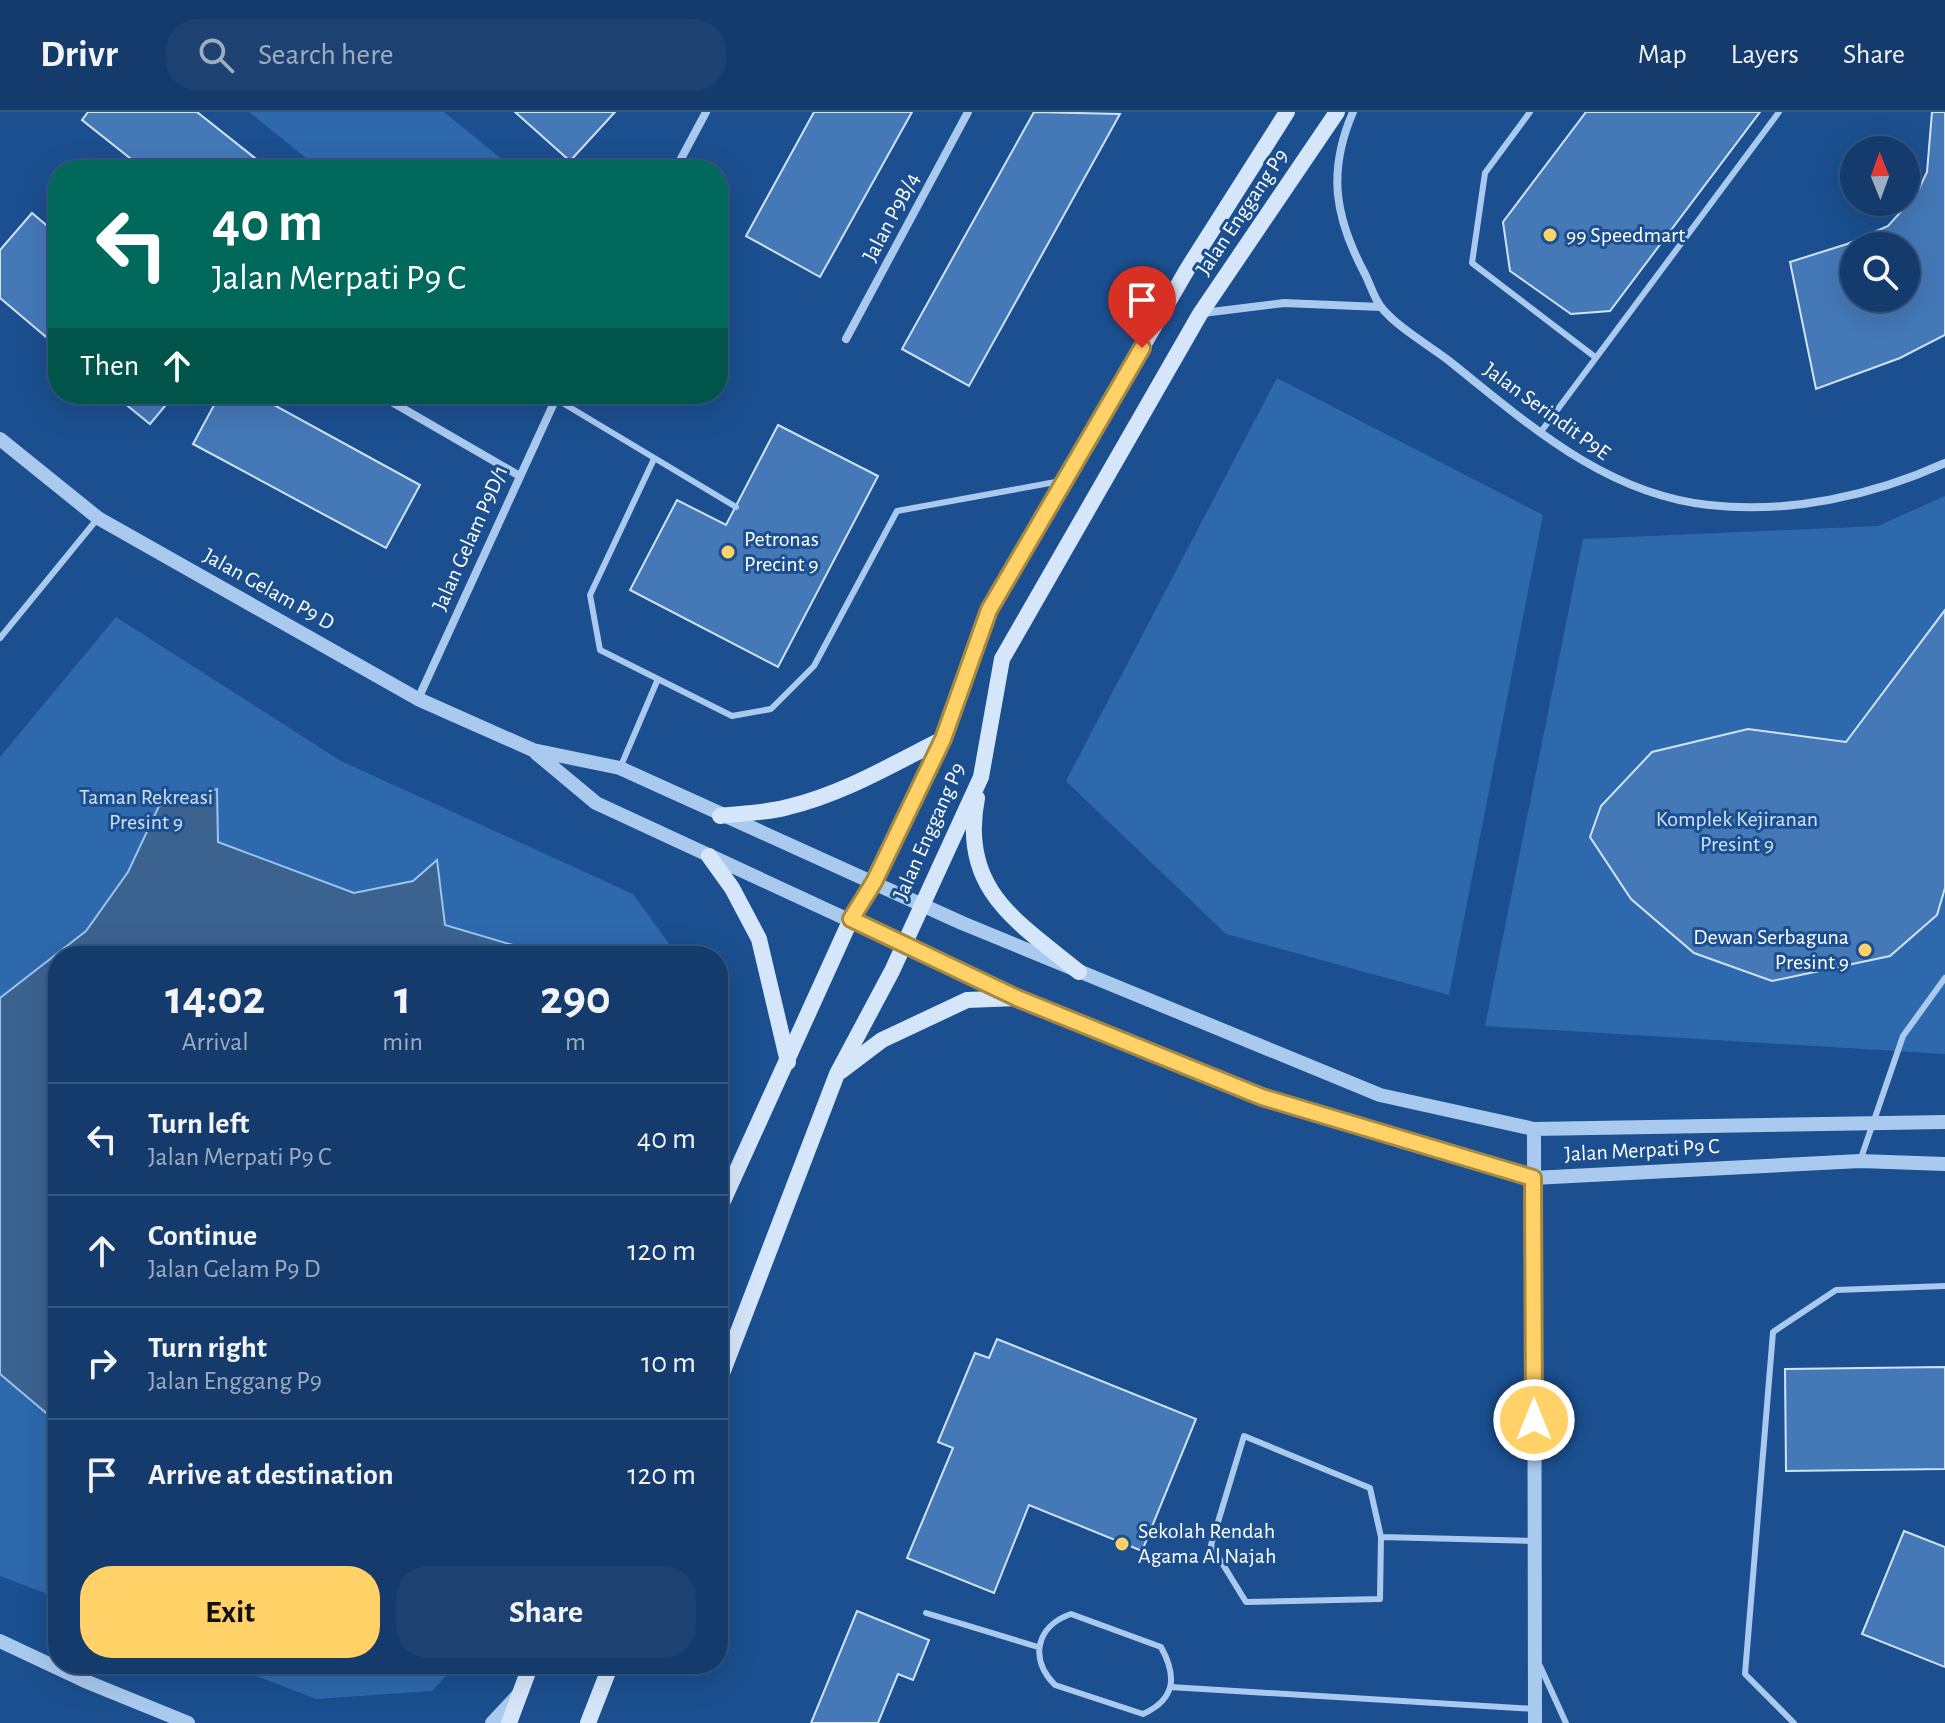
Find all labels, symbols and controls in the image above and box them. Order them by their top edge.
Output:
search box [166,19,726,91]
icon: search [194,33,238,77]
text: Drivr [40,36,118,74]
text: Search here [258,40,394,70]
text: Map [1638,41,1687,69]
text: Layers [1731,41,1799,69]
text: Share [1843,41,1905,69]
north arrow [1840,136,1920,216]
map controls [1840,136,1920,312]
street label: Jalan Enggang P9 [1192,145,1292,279]
street label: Jalan P9B/4 [858,169,924,265]
icon: left [80,192,184,296]
text: 40 m [212,195,323,251]
place label: 99 Speedmart [1566,224,1685,246]
marker: 99 Speedmart [1541,226,1559,244]
button: search [1840,232,1920,312]
text: Jalan Merpati P9 C [212,260,466,296]
pin [1108,266,1176,348]
icon: arrive [1120,278,1164,322]
icon: ahead [155,344,199,388]
text: Then [80,351,139,381]
street label: Jalan Serindit P9E [1480,358,1615,464]
street label: Jalan Gelam P9D/1 [428,462,512,614]
place label: Petronas Precint 9 [744,528,819,575]
marker: Petronas Precint 9 [719,543,737,561]
street label: Jalan Gelam P9 D [200,544,338,634]
street label: Jalan Enggang P9 [889,759,969,903]
park label: Taman Rekreasi Presint 9 [79,786,213,833]
park label: Komplek Kejiranan Presint 9 [1656,808,1818,855]
place label: Dewan Serbaguna Presint 9 [1693,926,1849,973]
marker: Dewan Serbaguna Presint 9 [1856,941,1874,959]
text: 14:02 [165,975,265,1023]
text: 1 [394,975,411,1023]
text: 290 [540,975,611,1023]
text: Arrival [182,1029,249,1055]
text: min [382,1029,423,1055]
text: m [565,1029,586,1055]
text: Turn left [148,1109,249,1139]
icon: left [80,1117,124,1161]
text: 40 m [637,1124,696,1154]
street label: Jalan Merpati P9 C [1564,1135,1720,1165]
text: Jalan Merpati P9 C [148,1144,331,1170]
text: Continue [148,1221,257,1251]
icon: ahead [80,1229,124,1273]
text: 120 m [627,1236,696,1266]
text: Jalan Gelam P9 D [148,1256,321,1282]
text: Turn right [148,1333,267,1363]
icon: right [80,1341,124,1385]
text: 10 m [641,1348,696,1378]
text: Jalan Enggang P9 [148,1368,322,1394]
position arrow [1492,1378,1576,1462]
icon: arrive [80,1453,124,1497]
text: Arrive at destination [148,1460,394,1490]
text: 120 m [627,1460,696,1490]
place label: Sekolah Rendah Agama Al Najah [1138,1520,1276,1567]
marker: Sekolah Rendah Agama Al Najah [1113,1535,1131,1553]
button: Exit [80,1566,380,1658]
button: Share [396,1566,696,1658]

